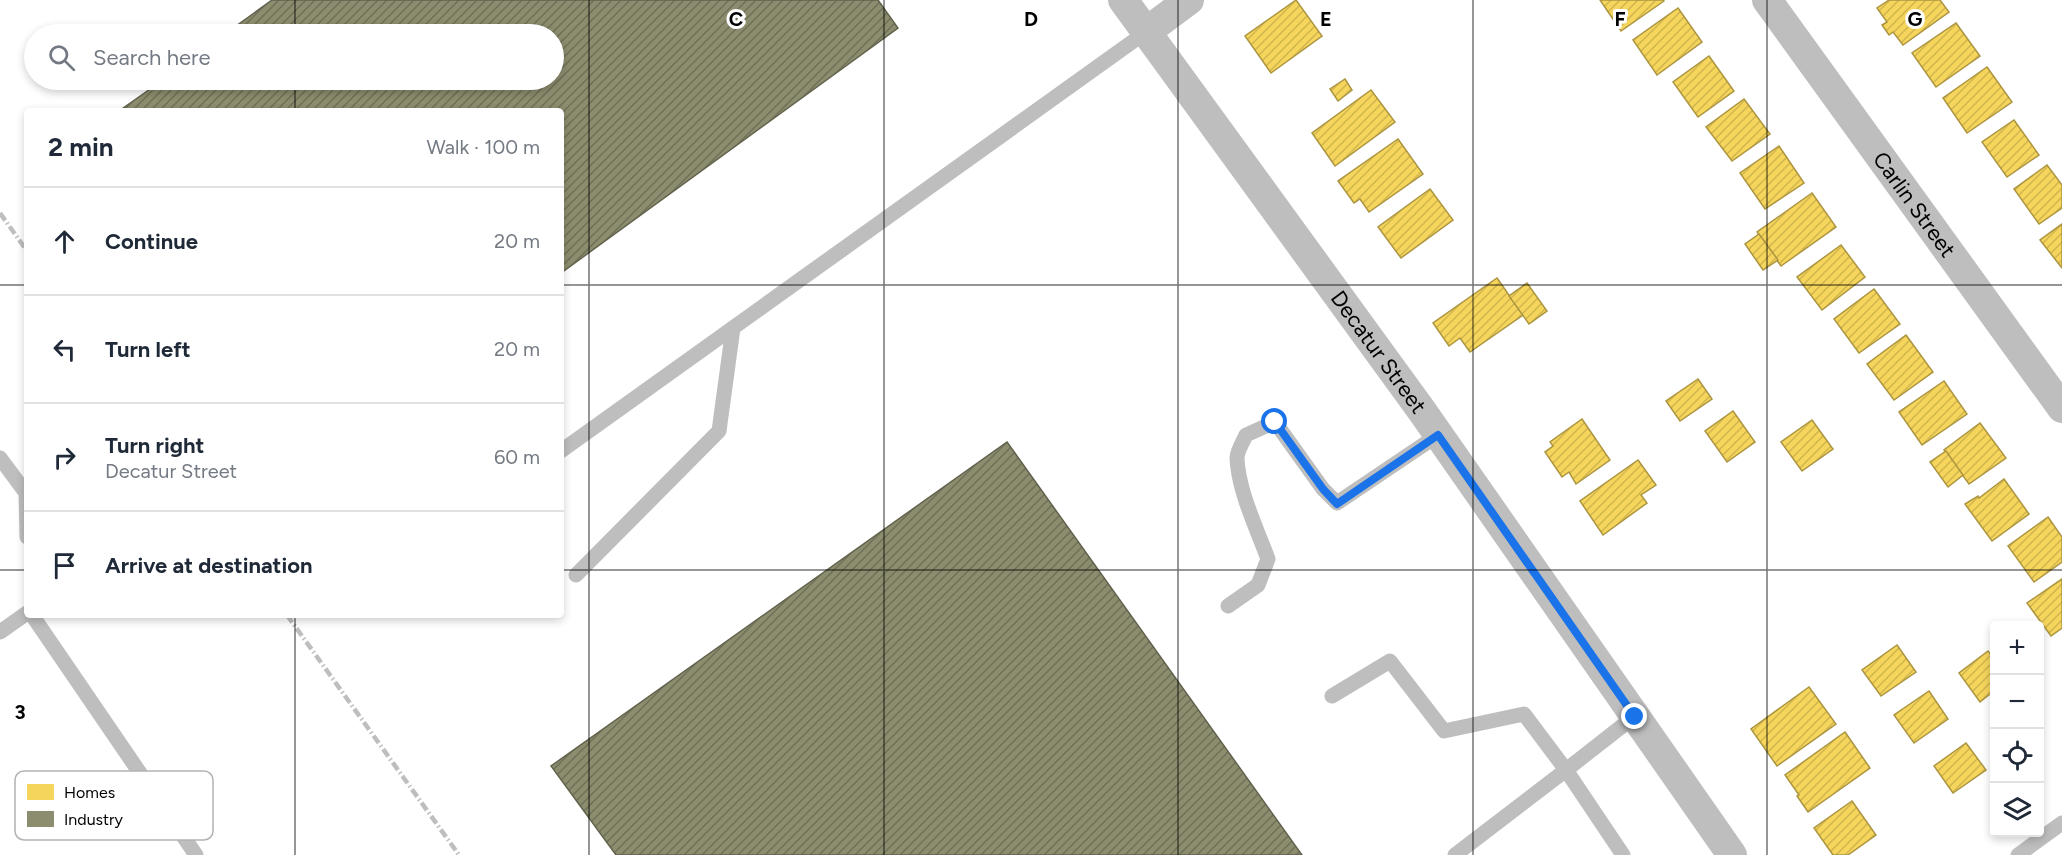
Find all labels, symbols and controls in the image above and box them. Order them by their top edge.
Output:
text: C [729,7,743,31]
text: D [1024,7,1038,31]
text: E [1320,7,1332,31]
text: F [1614,7,1626,31]
text: G [1908,7,1923,31]
search box [24,24,564,90]
icon: search [45,41,78,74]
text: Search here [93,44,211,71]
text: 2 min [48,131,114,163]
text: Walk · 100 m [426,135,540,159]
street label: Carlin Street [1867,146,1961,263]
icon: ahead [48,225,81,258]
text: Continue [105,228,198,255]
text: 20 m [494,229,540,253]
street label: Decatur Street [1325,285,1432,419]
icon: left [48,333,81,366]
text: Turn left [105,336,191,363]
text: 20 m [494,337,540,361]
route start [1261,408,1287,434]
text: Turn right [105,432,204,459]
icon: right [48,441,81,474]
text: 60 m [494,445,540,469]
text: Decatur Street [105,459,237,483]
icon: arrive [48,549,81,582]
text: Arrive at destination [105,552,313,579]
map controls [1990,621,2044,837]
button: + [1990,621,2044,675]
button: − [1990,675,2044,729]
text: 3 [14,700,26,724]
route end [1621,703,1647,729]
button: locate [1990,729,2044,783]
legend [15,771,213,840]
text: Homes [64,783,115,802]
button: layers [1990,783,2044,837]
text: Industry [64,810,123,829]

